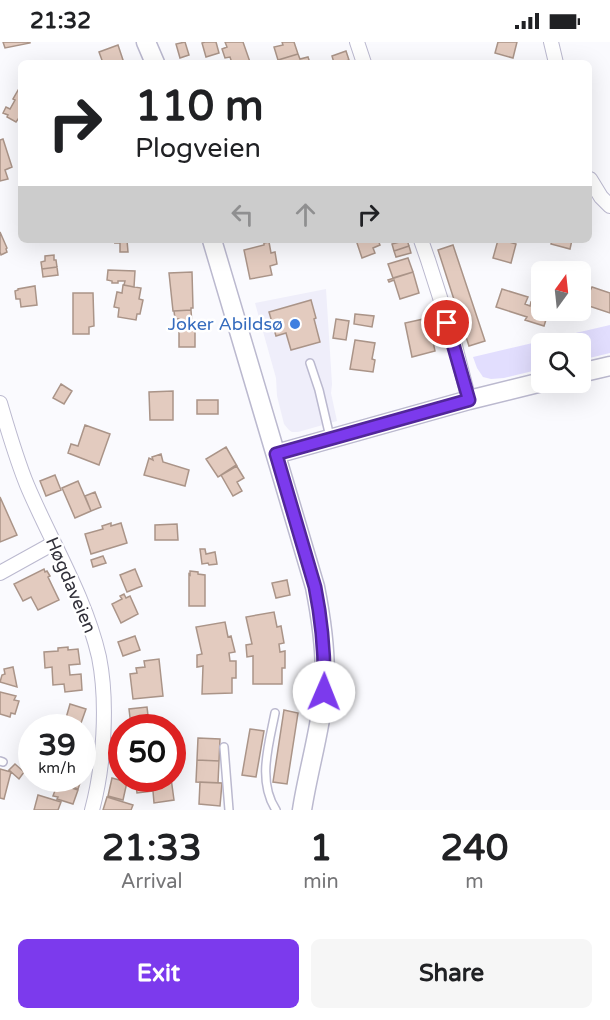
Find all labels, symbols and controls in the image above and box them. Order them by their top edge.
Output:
text: 21:32 [30,8,91,34]
text: 110 m [135,81,264,132]
icon: right [36,84,114,162]
text: Plogveien [135,132,261,165]
icon: left [226,198,259,231]
icon: ahead [289,198,322,231]
icon: right [352,198,385,231]
north arrow [531,261,591,321]
map controls [531,261,591,393]
pin [421,297,472,348]
icon: arrive [430,306,463,339]
place label: Joker Abildsø [168,313,283,335]
marker: Joker Abildsø [288,317,302,331]
button: search [531,333,591,393]
street label: Høgdaveien [41,534,101,636]
position arrow [292,660,356,724]
speed limit sign: 50 [108,714,186,792]
text: 39 [38,727,76,764]
text: km/h [38,759,76,777]
text: 21:33 [102,827,202,870]
text: 1 [310,827,332,870]
text: 240 [440,827,508,870]
text: Arrival [121,870,183,894]
text: min [303,870,339,894]
text: m [465,870,484,894]
button: Exit [18,939,299,1008]
button: Share [311,939,592,1008]

